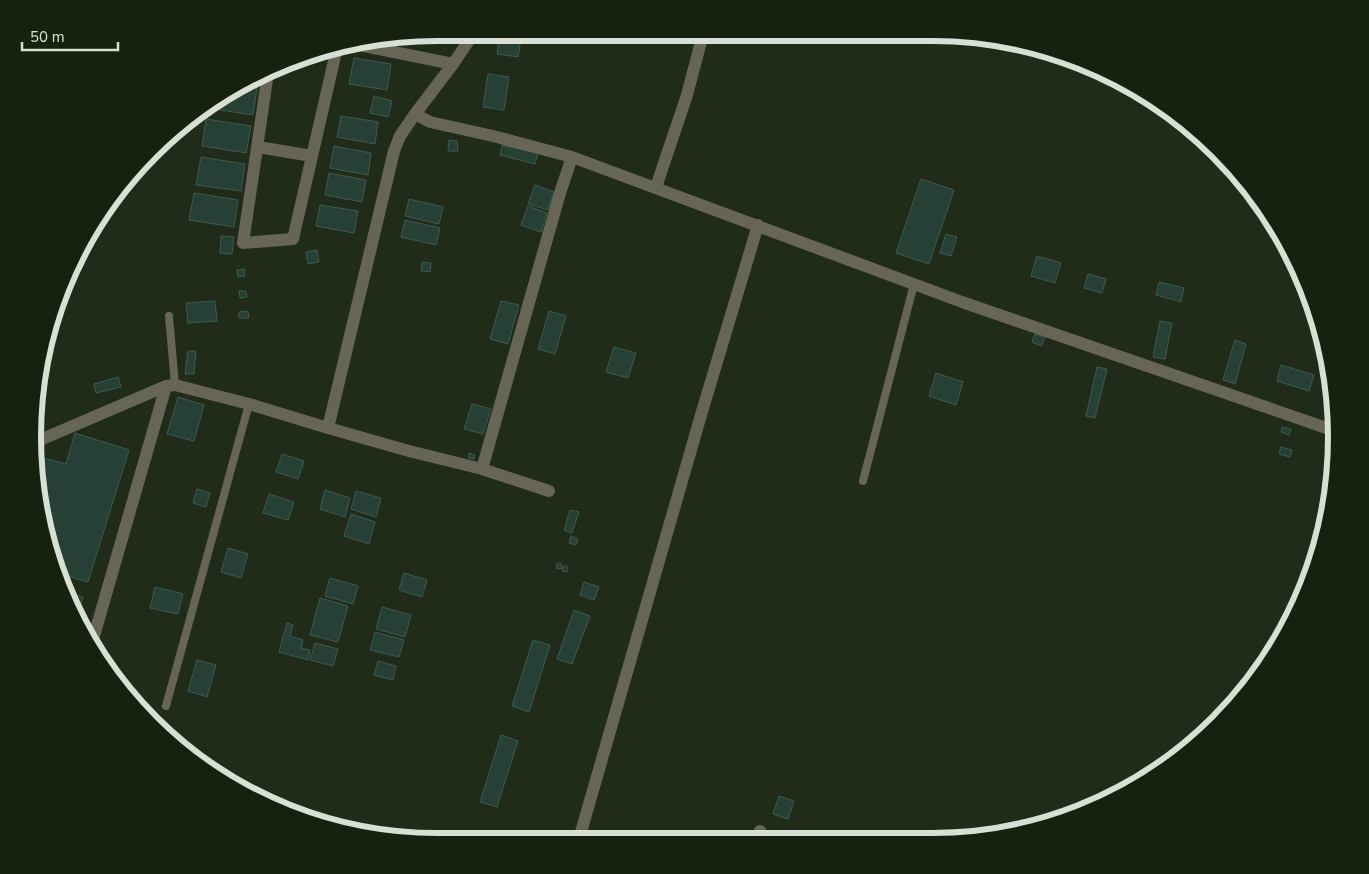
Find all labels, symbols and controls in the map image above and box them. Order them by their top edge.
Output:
scale bar [22,20,119,52]
text: 50 m [30,27,65,47]

